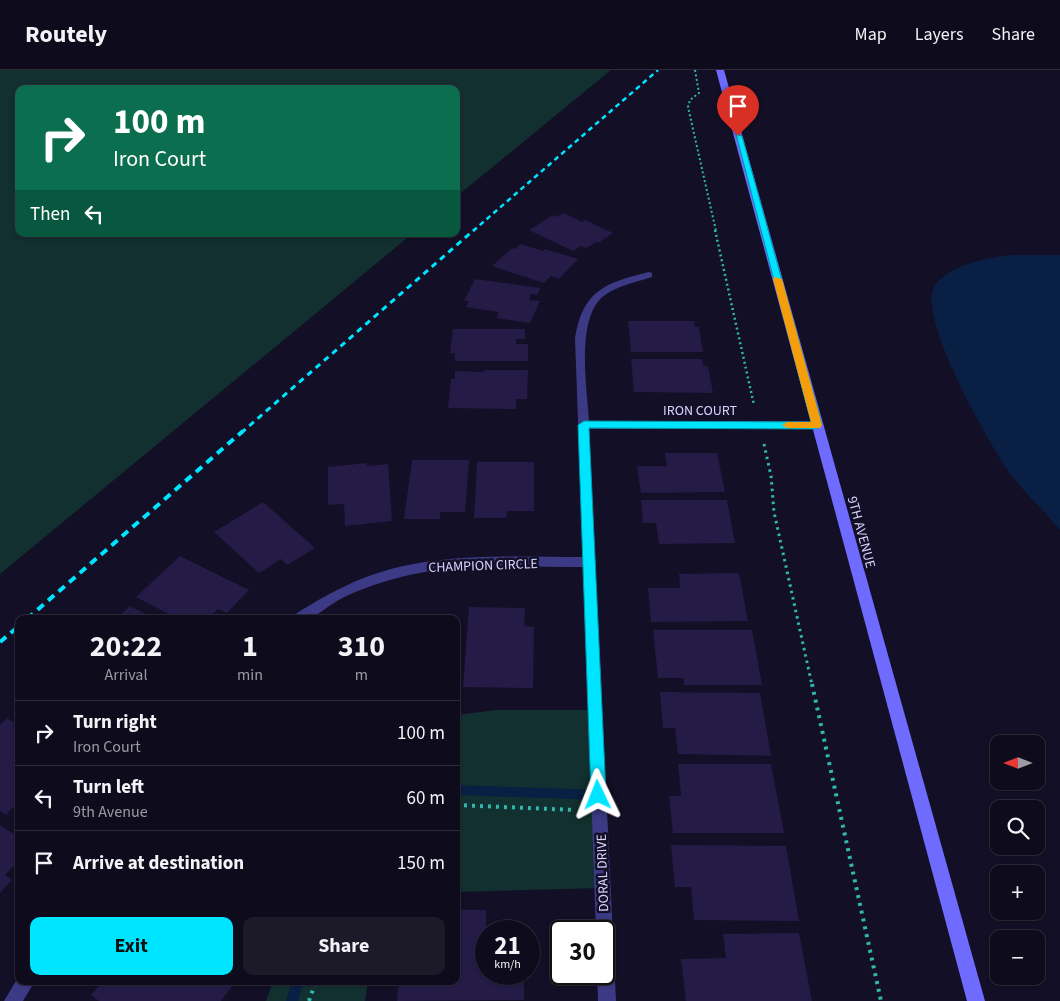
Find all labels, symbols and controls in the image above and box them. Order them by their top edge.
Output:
text: Routely [25,17,107,52]
text: Map [855,22,887,47]
text: Layers [915,22,964,47]
text: Share [992,22,1035,47]
pin [717,85,759,136]
icon: arrive [724,92,752,120]
text: 100 m [113,97,205,147]
icon: right [30,105,95,170]
text: Iron Court [113,143,206,175]
icon: left [80,200,108,228]
text: Then [30,201,70,228]
street label: IRON COURT [663,401,737,421]
street label: 9TH AVENUE [842,494,880,571]
street label: CHAMPION CIRCLE [428,554,538,578]
text: 20:22 [90,625,162,668]
text: 1 [242,625,258,668]
text: 310 [338,625,385,668]
text: Arrival [104,664,147,686]
text: min [237,664,263,686]
text: m [355,664,368,686]
text: Turn right [73,709,157,736]
icon: right [30,719,58,747]
text: 100 m [397,720,445,747]
north arrow [990,735,1045,790]
map controls [990,735,1045,985]
text: Iron Court [73,736,141,758]
position arrow [571,768,623,820]
text: Turn left [73,774,144,801]
icon: left [30,784,58,812]
text: 60 m [407,785,445,812]
button: search [990,800,1045,855]
text: 9th Avenue [73,801,148,823]
street label: DORAL DRIVE [592,834,614,912]
icon: arrive [30,849,58,877]
text: Arrive at destination [73,850,244,877]
text: 150 m [397,850,445,877]
button: + [990,865,1045,920]
button: Exit [30,917,233,975]
button: Share [243,917,445,975]
speed limit sign: 30 [550,920,615,985]
text: 21 [494,928,521,964]
button: − [990,930,1045,985]
text: km/h [494,956,521,973]

